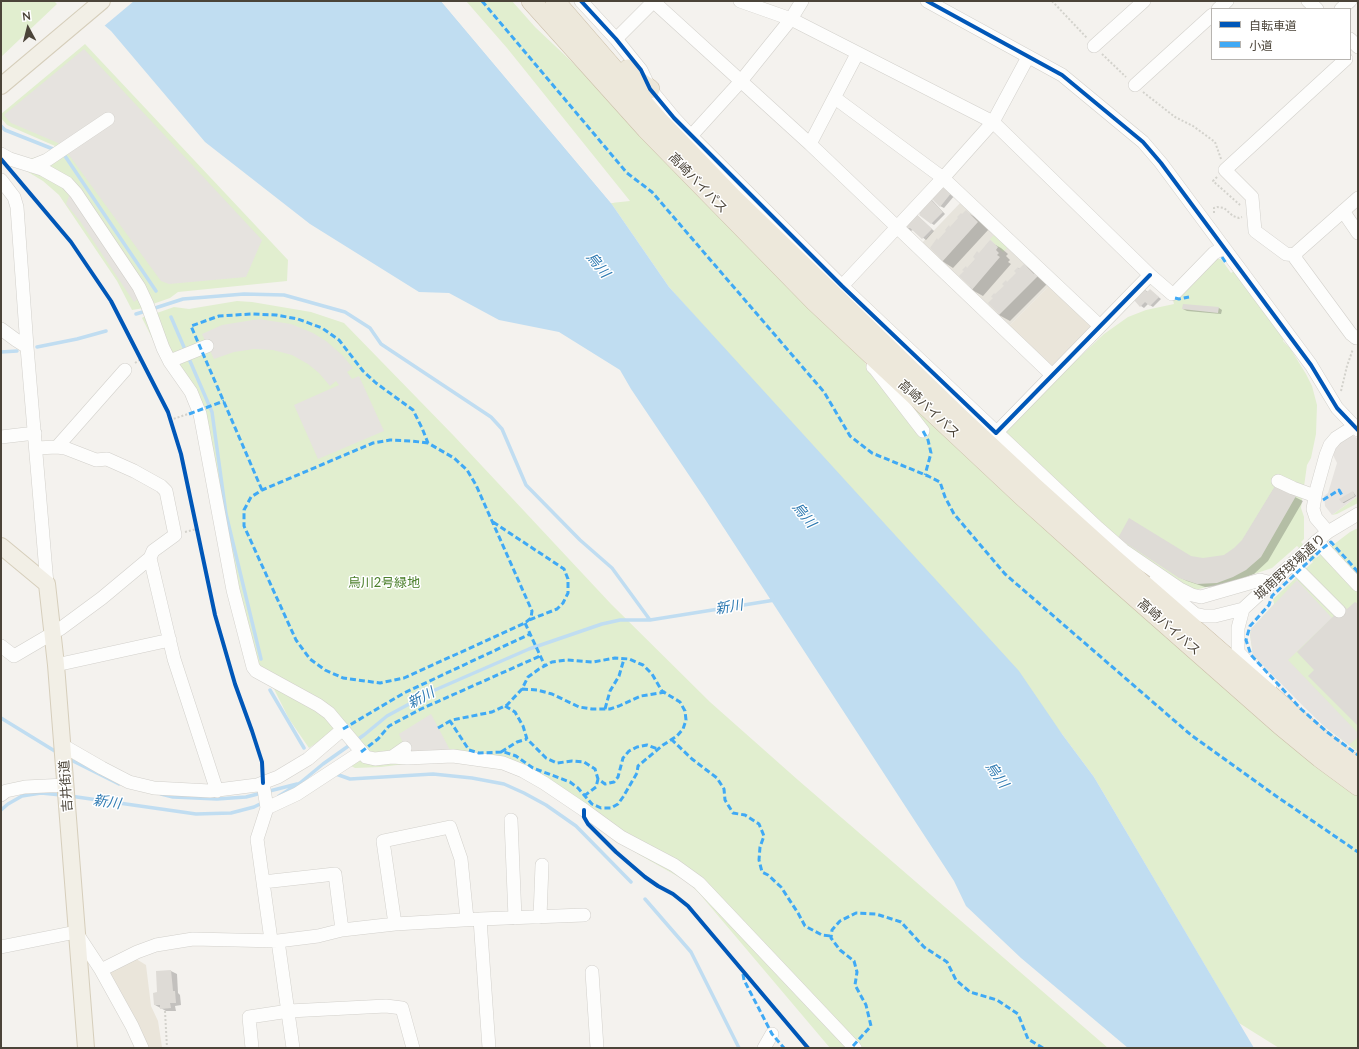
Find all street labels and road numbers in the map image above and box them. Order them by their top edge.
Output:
street label: 高崎バイパス [665,150,731,216]
street label: 高崎バイパス [895,377,963,441]
street label: 城南野球場通り [1251,531,1329,603]
street label: 高崎バイパス [1134,596,1204,658]
street label: 吉井街道 [56,760,76,812]

